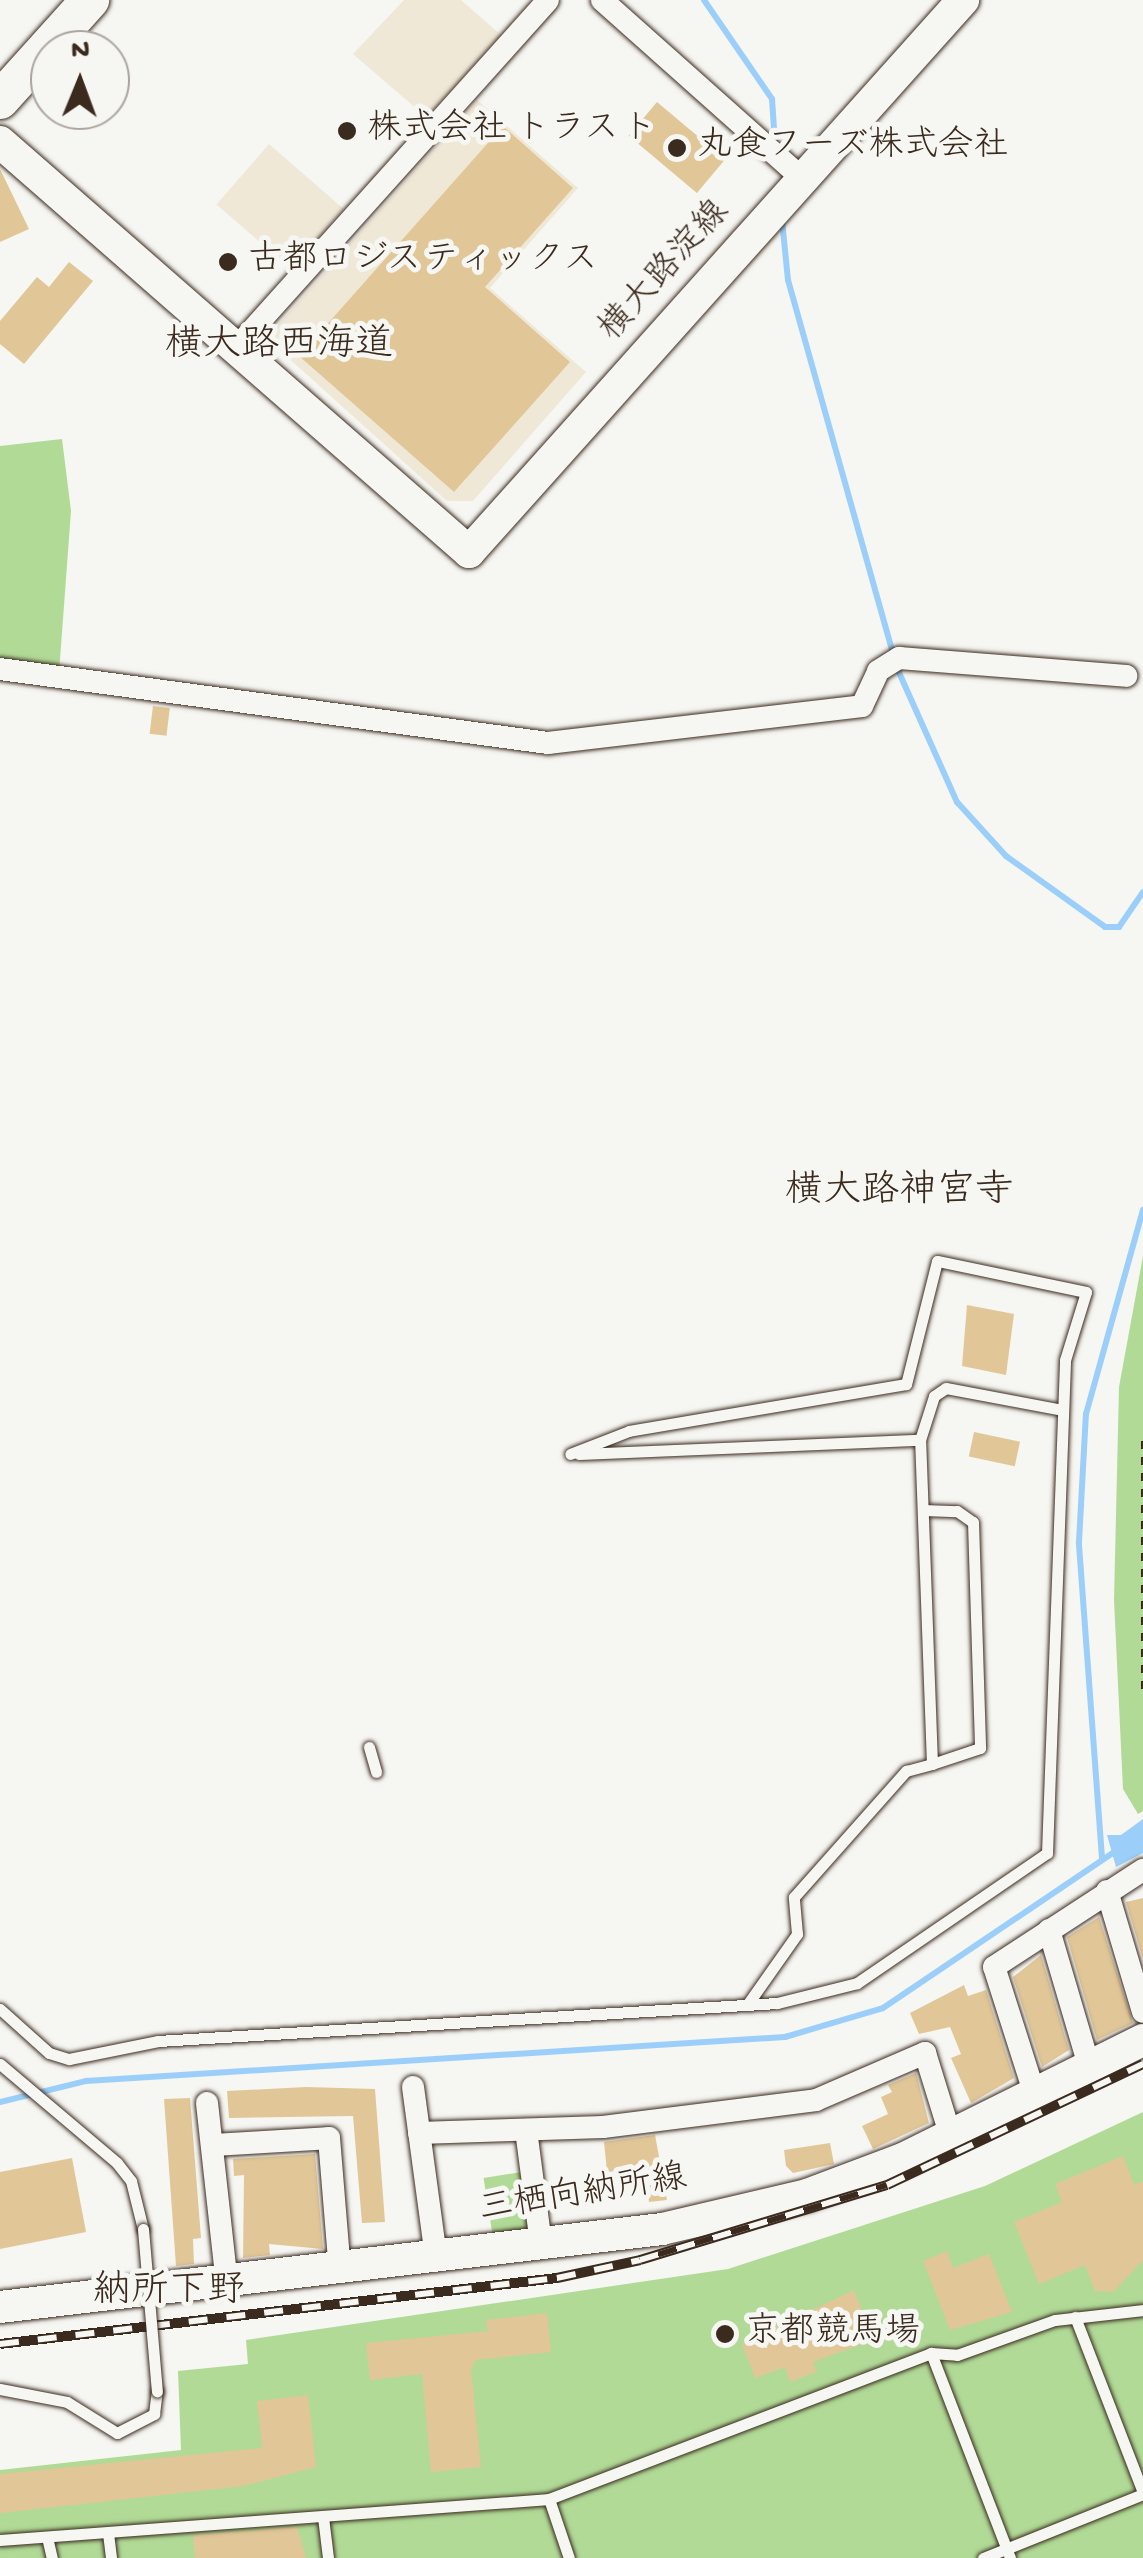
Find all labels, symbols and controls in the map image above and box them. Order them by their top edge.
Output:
north arrow [30,30,130,130]
text: N [71,35,90,68]
place label: 株式会社 トラスト [367,110,655,152]
marker: 株式会社 トラスト [336,120,358,142]
place label: 丸食フーズ株式会社 [697,127,1011,169]
marker: 丸食フーズ株式会社 [666,137,688,159]
street label: 横大路淀線 [592,193,740,351]
place label: 古都ロジスティックス [248,241,598,283]
marker: 古都ロジスティックス [217,251,239,273]
district label: 横大路西海道 [165,325,393,371]
district label: 横大路神宮寺 [785,1171,1013,1217]
street label: 三栖向納所線 [476,2159,690,2233]
district label: 納所下野 [93,2271,245,2317]
place label: 京都競馬場 [745,2313,920,2355]
marker: 京都競馬場 [714,2323,736,2345]

